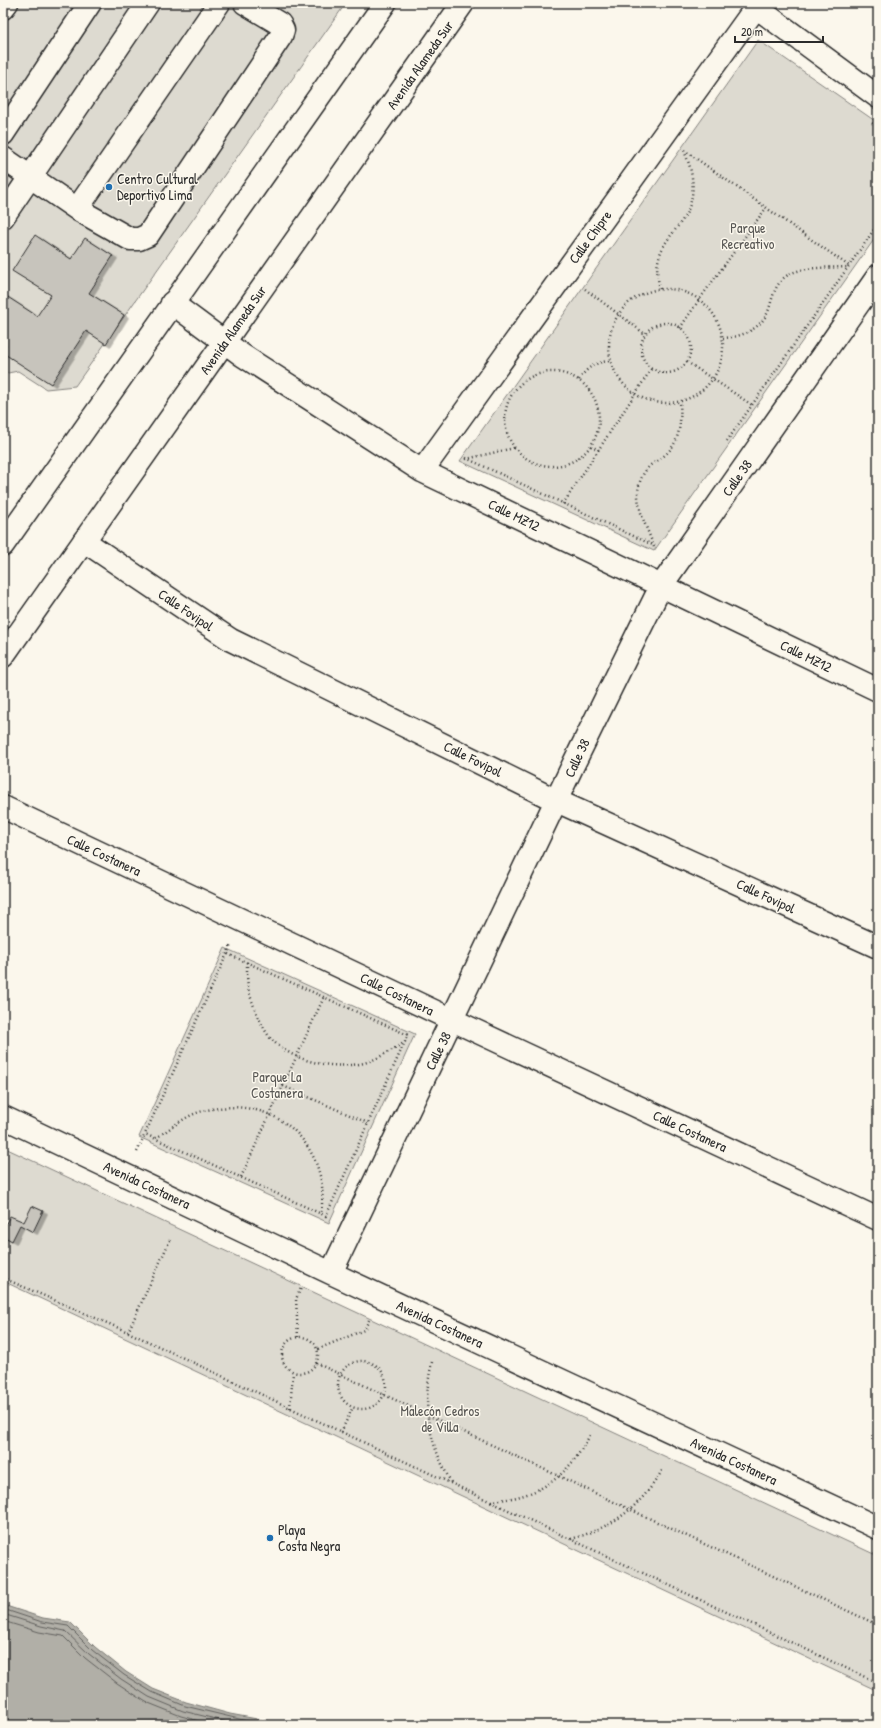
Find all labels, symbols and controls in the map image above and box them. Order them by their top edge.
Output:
street label: Avenida Alameda Sur [382,16,458,113]
scale bar [735,18,823,44]
text: 20 m [741,23,763,40]
place label: Centro Cultural Deportivo Lima [117,169,198,205]
marker: Centro Cultural Deportivo Lima [104,182,114,192]
street label: Calle Chipre [564,206,616,268]
park label: Parque Recreativo [721,218,775,253]
street label: Avenida Alameda Sur [195,281,271,378]
street label: Calle 38 [717,456,756,500]
street label: Calle MZ12 [485,494,544,535]
street label: Calle Fovipol [154,584,218,636]
street label: Calle MZ12 [777,635,836,676]
street label: Calle 38 [559,735,594,780]
street label: Calle Fovipol [440,736,506,782]
street label: Calle Costanera [64,829,145,880]
street label: Calle Fovipol [733,874,799,918]
street label: Calle Costanera [357,968,438,1020]
street label: Calle 38 [420,1028,455,1073]
park label: Parque La Costanera [251,1067,303,1102]
street label: Calle Costanera [650,1105,731,1156]
street label: Avenida Costanera [101,1156,194,1213]
street label: Avenida Costanera [394,1295,487,1352]
park label: Malecón Cedros de Villa [401,1401,479,1436]
street label: Avenida Costanera [688,1432,781,1489]
place label: Playa Costa Negra [278,1520,341,1556]
marker: Playa Costa Negra [265,1533,275,1543]

